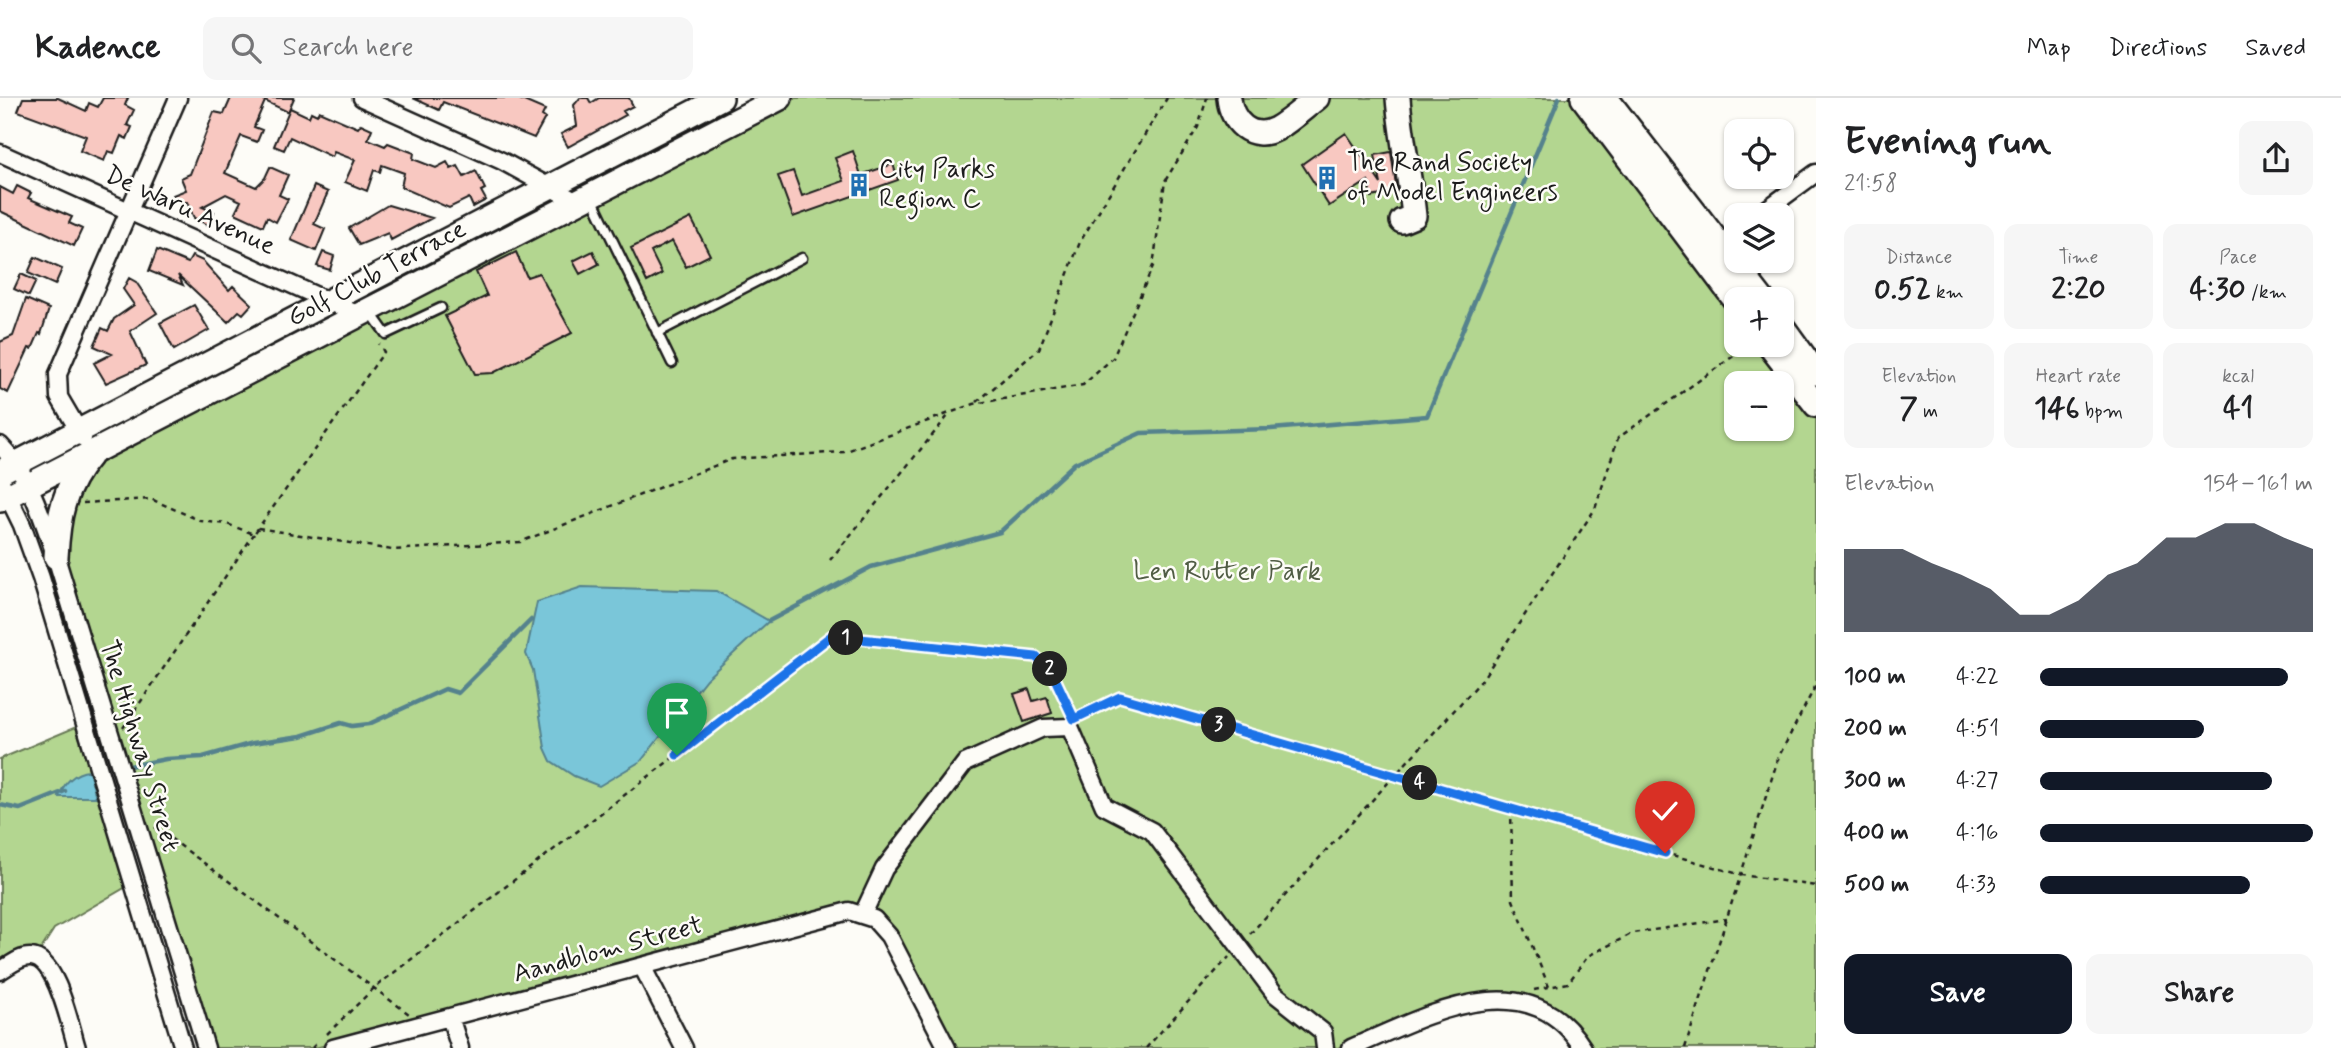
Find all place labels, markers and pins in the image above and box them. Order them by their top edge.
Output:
place label: The Rand Society of Model Engineers [1347,146,1558,212]
place label: City Parks Region C [879,153,995,220]
building icon: The Rand Society of Model Engineers [1313,164,1341,192]
building icon: City Parks Region C [845,171,873,199]
pin: 1 [828,620,864,656]
pin: 2 [1032,652,1068,686]
pin [647,683,707,755]
pin: 3 [1202,708,1236,742]
pin: 4 [1402,766,1438,800]
pin [1635,781,1695,853]

